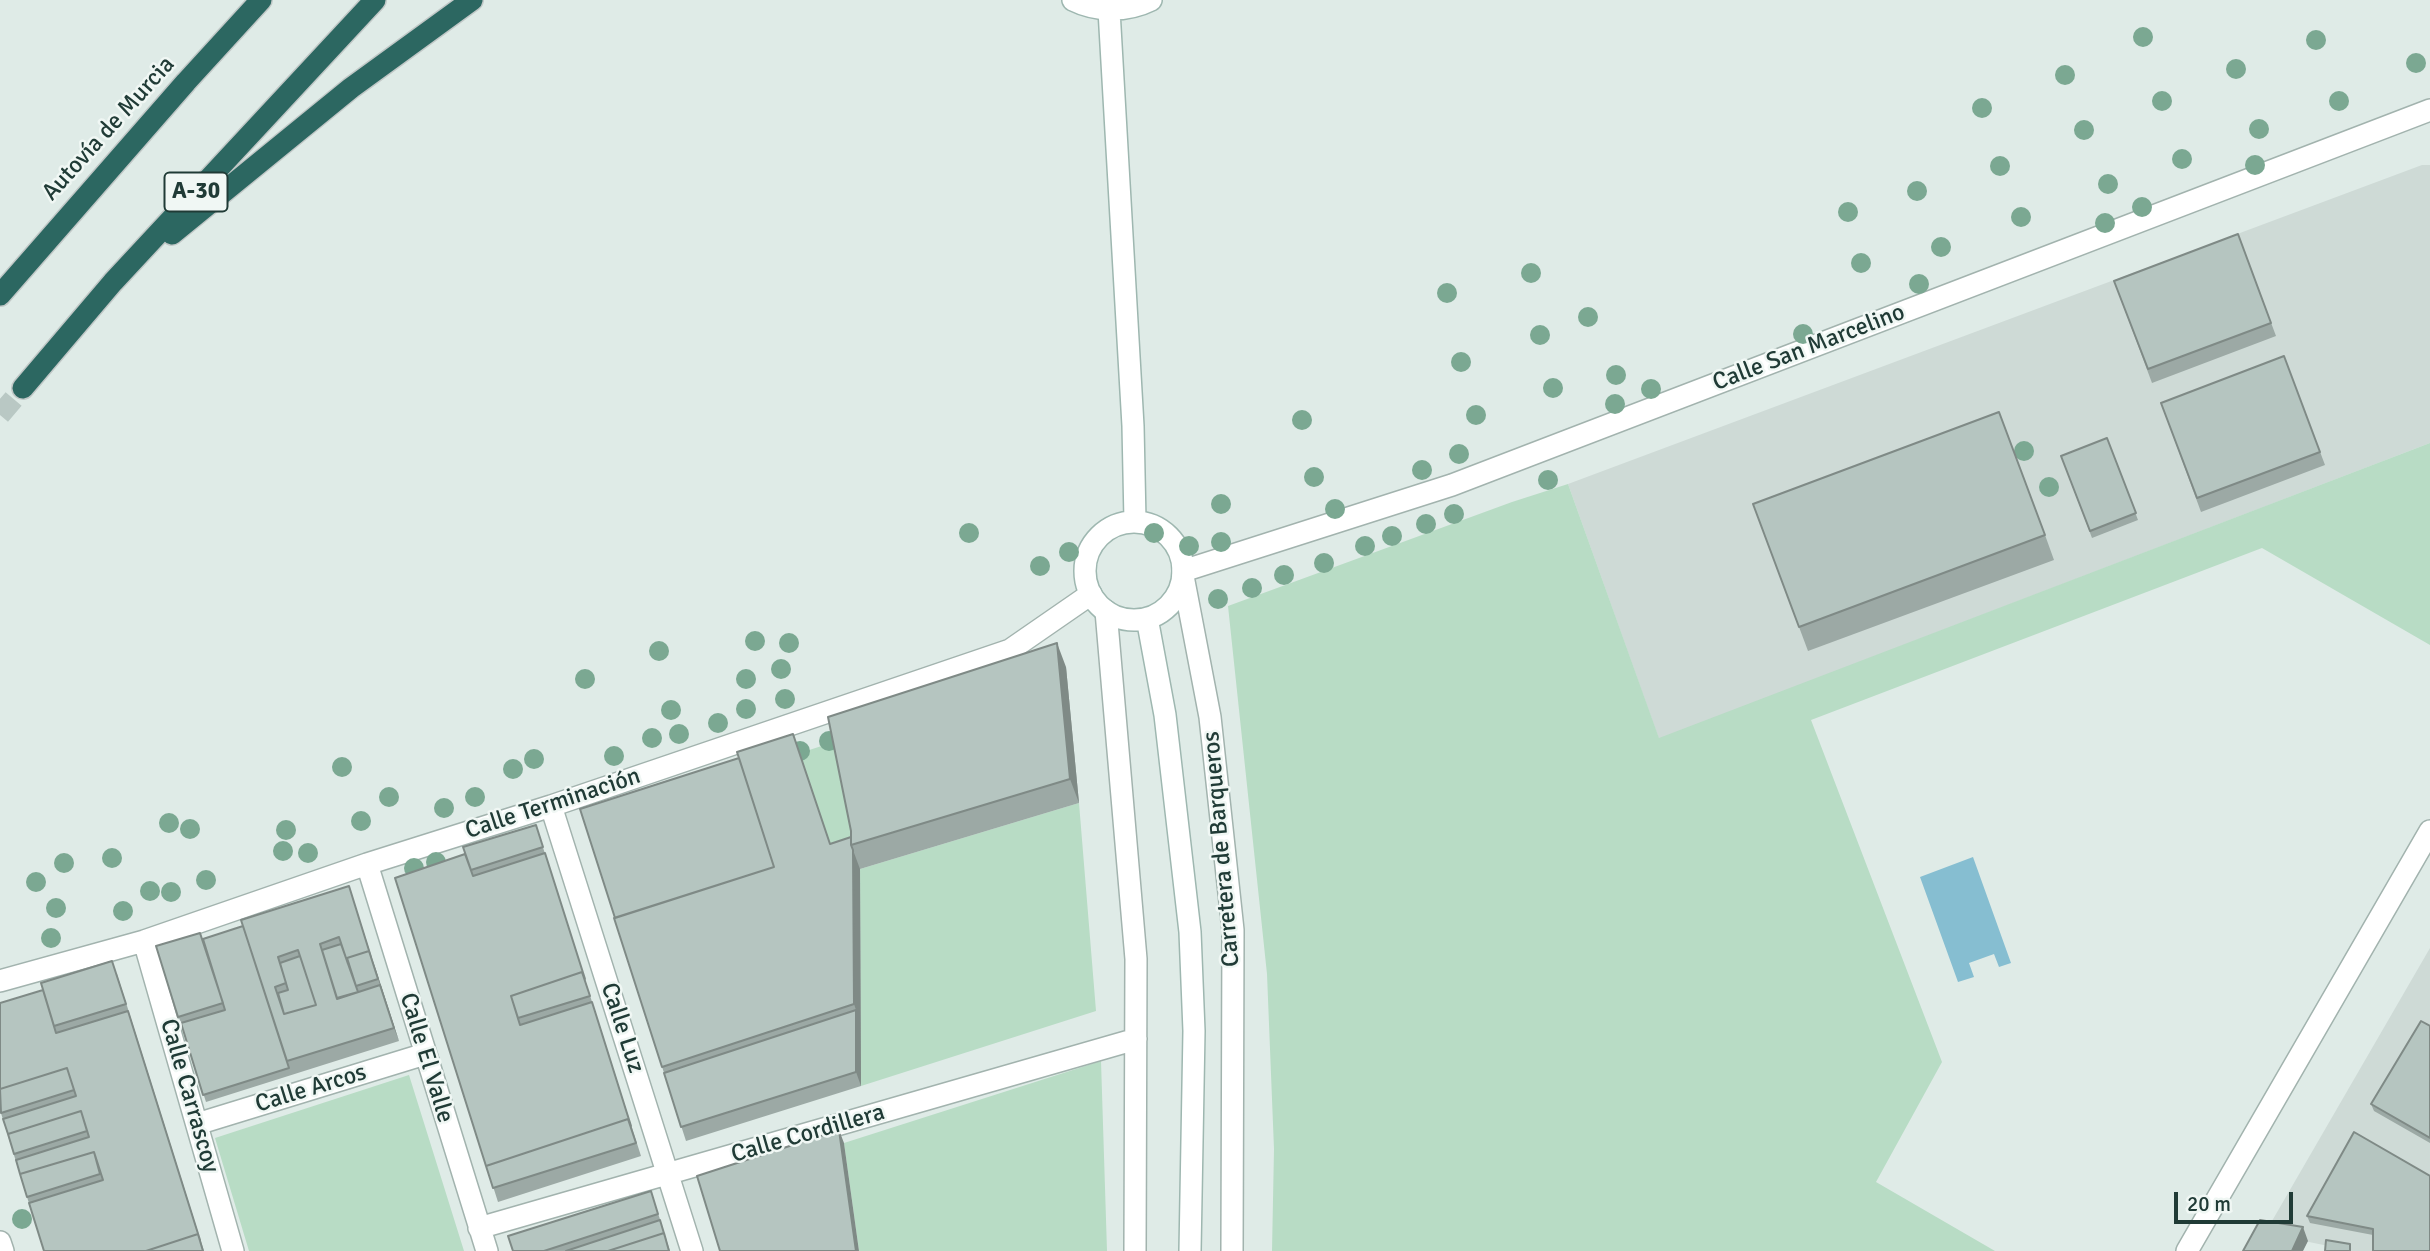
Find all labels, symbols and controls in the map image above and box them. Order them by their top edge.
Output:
street label: Autovía de Murcia [37,51,181,207]
road number: A-30 [164,172,228,211]
street label: Calle San Marcelino [1709,298,1909,398]
street label: Carretera de Barqueros [1197,730,1247,968]
street label: Calle Terminación [462,762,644,846]
street label: Calle Luz [594,979,650,1077]
street label: Calle El Valle [393,990,459,1126]
street label: Calle Carrascoy [153,1016,225,1176]
street label: Calle Arcos [252,1058,370,1120]
street label: Calle Cordillera [728,1098,888,1170]
scale bar [2178,1178,2297,1222]
text: 20 m [2187,1191,2231,1217]

